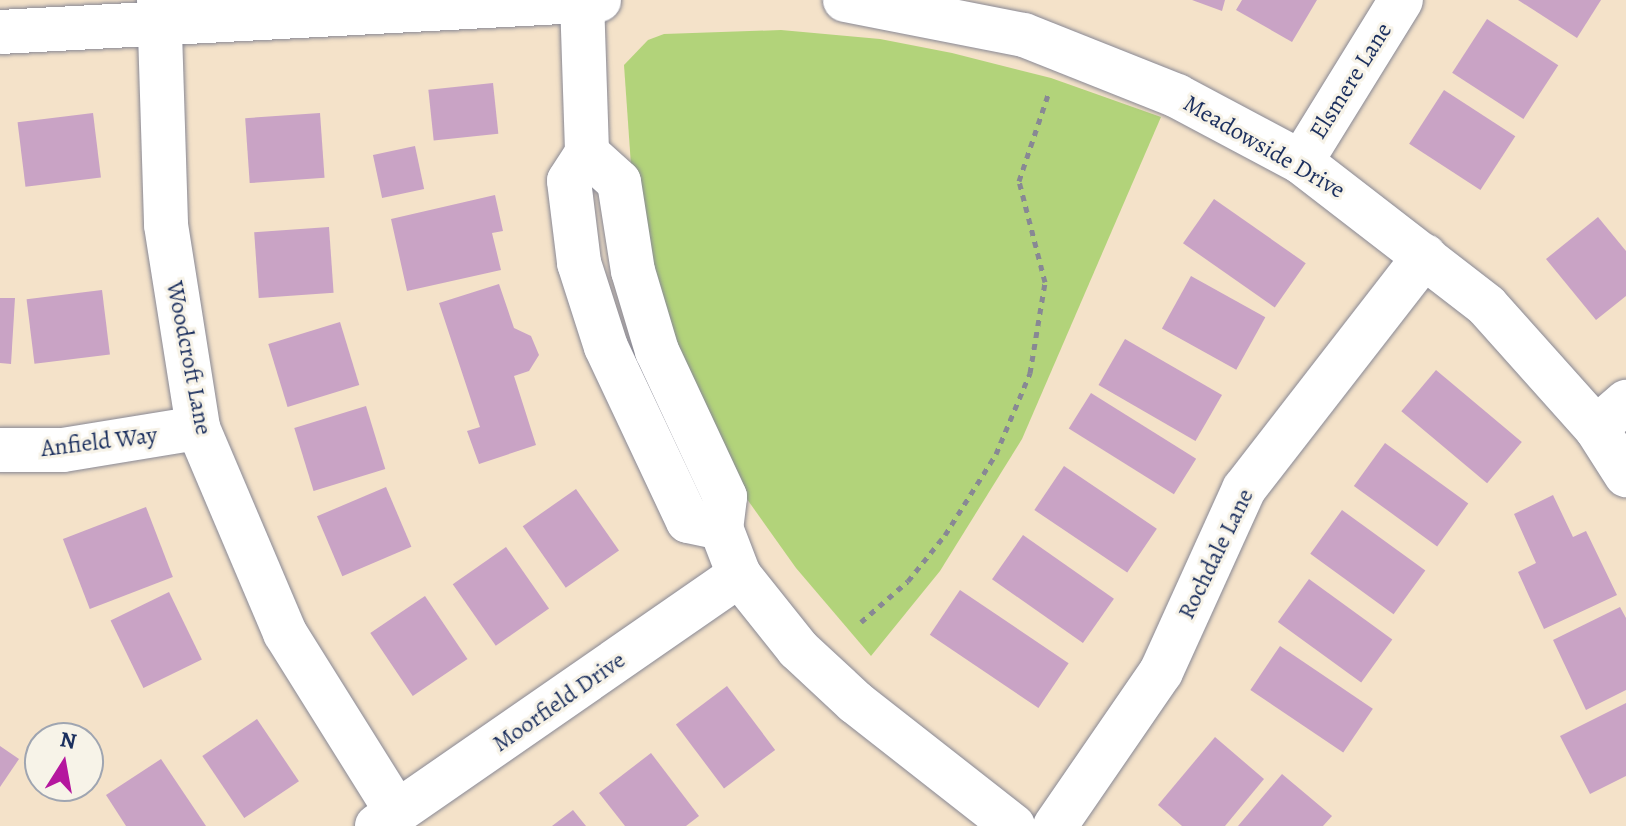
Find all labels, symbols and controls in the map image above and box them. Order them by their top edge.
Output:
street label: Elsmere Lane [1304,17,1398,145]
street label: Meadowside Drive [1178,89,1350,205]
street label: Woodcroft Lane [160,279,218,437]
street label: Anfield Way [39,421,159,463]
street label: Rochdale Lane [1172,484,1260,624]
street label: Moorfield Drive [487,646,631,758]
north arrow [24,722,104,802]
text: N [57,724,79,757]

